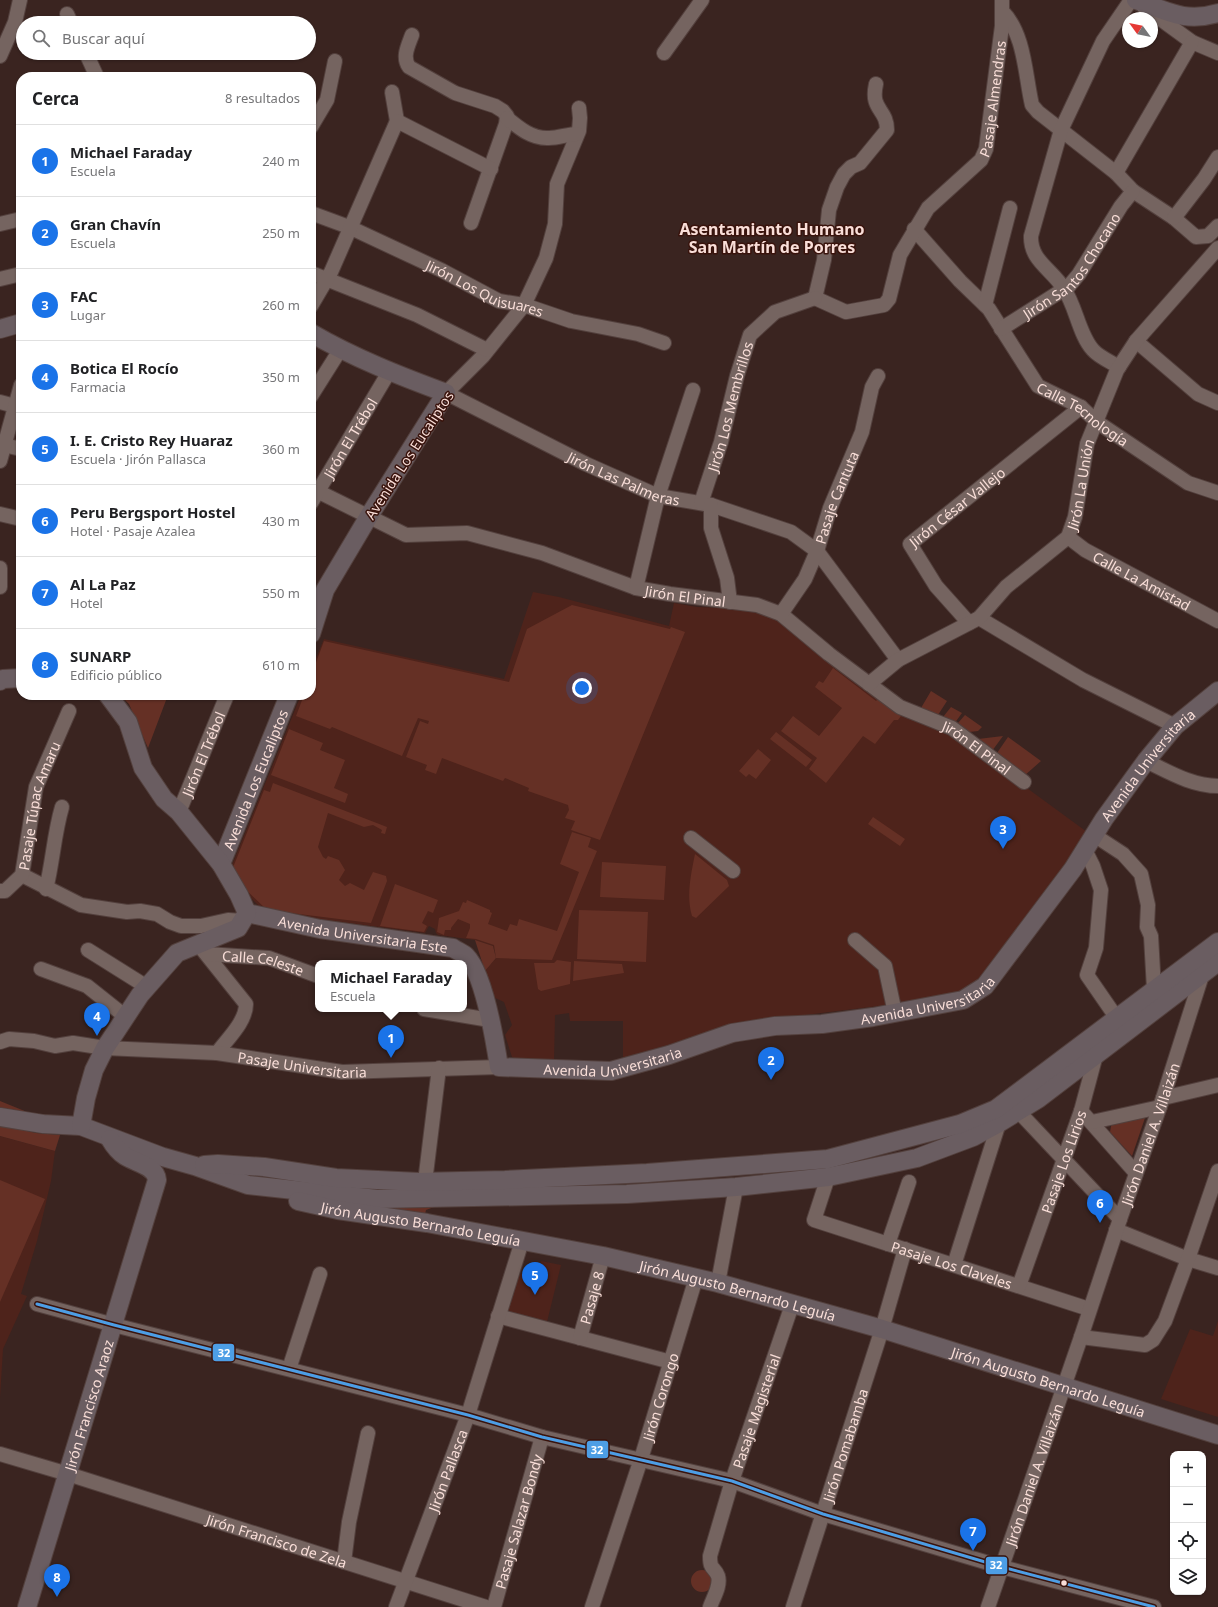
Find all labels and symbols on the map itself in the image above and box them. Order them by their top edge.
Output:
north arrow [1122,12,1158,48]
street label: Pasaje Almendras [974,39,1010,160]
street label: Jirón Santos Chocano [1017,209,1124,324]
district label: Asentamiento Humano San Martín de Porres [679,218,865,258]
street label: Jirón Los Quisuares [421,254,546,321]
street label: Jirón Los Membrillos [702,339,757,476]
street label: Calle Tecnología [1034,377,1133,450]
street label: Avenida Los Eucaliptos [360,387,458,523]
street label: Jirón El Trébol [318,394,381,483]
street label: Jirón La Unión [1061,436,1098,534]
street label: Jirón Las Palmeras [563,446,682,509]
street label: Pasaje Cantuta [810,448,863,546]
street label: Jirón César Vallejo [903,462,1009,552]
street label: Calle La Amistad [1090,547,1194,614]
street label: Jirón El Pinal [642,580,727,610]
your location [572,678,592,698]
street label: Avenida Universitaria [1096,704,1199,825]
street label: Avenida Los Eucaliptos [218,706,292,853]
street label: Jirón El Trébol [176,708,229,801]
street label: Jirón El Pinal [938,715,1015,779]
street label: Pasaje Túpac Amaru [13,738,64,871]
pin: 3 [990,816,1016,849]
street label: Avenida Universitaria Este [277,911,449,957]
street label: Calle Celeste [222,946,307,980]
street label: Avenida Universitaria [859,972,999,1028]
pin: 4 [84,1003,110,1036]
pin: 1 [378,1025,404,1058]
street label: Avenida Universitaria [543,1042,684,1080]
street label: Pasaje Universitaria [236,1047,367,1082]
pin: 2 [758,1047,784,1080]
street label: Jirón Daniel A. Villaizán [1116,1060,1183,1210]
street label: Pasaje Los Lirios [1036,1107,1090,1216]
pin: 6 [1087,1190,1113,1223]
street label: Jirón Augusto Bernardo Leguía [317,1197,522,1250]
street label: Pasaje Los Claveles [889,1236,1015,1293]
street label: Jirón Augusto Bernardo Leguía [636,1255,838,1325]
pin: 5 [522,1262,548,1295]
street label: Pasaje 8 [575,1269,608,1326]
street label: Jirón Francisco Araoz [59,1337,118,1475]
street label: Jirón Augusto Bernardo Leguía [947,1341,1148,1421]
line badge: 32 [212,1343,235,1362]
text: 32 [218,1345,230,1360]
street label: Jirón Corongo [637,1350,682,1445]
street label: Pasaje Magisterial [728,1351,784,1471]
street label: Jirón Pomabamba [817,1386,872,1506]
street label: Jirón Daniel A. Villaizán [1000,1401,1067,1550]
street label: Jirón Pallasca [422,1426,471,1516]
line badge: 32 [586,1440,609,1459]
text: 32 [591,1442,603,1457]
street label: Pasaje Salazar Bondy [490,1451,546,1591]
street label: Jirón Francisco de Zela [202,1509,350,1572]
pin: 7 [960,1518,986,1551]
line badge: 32 [985,1556,1008,1575]
text: 32 [990,1557,1002,1572]
pin: 8 [44,1564,70,1597]
unlabelled marker [1059,1578,1069,1588]

